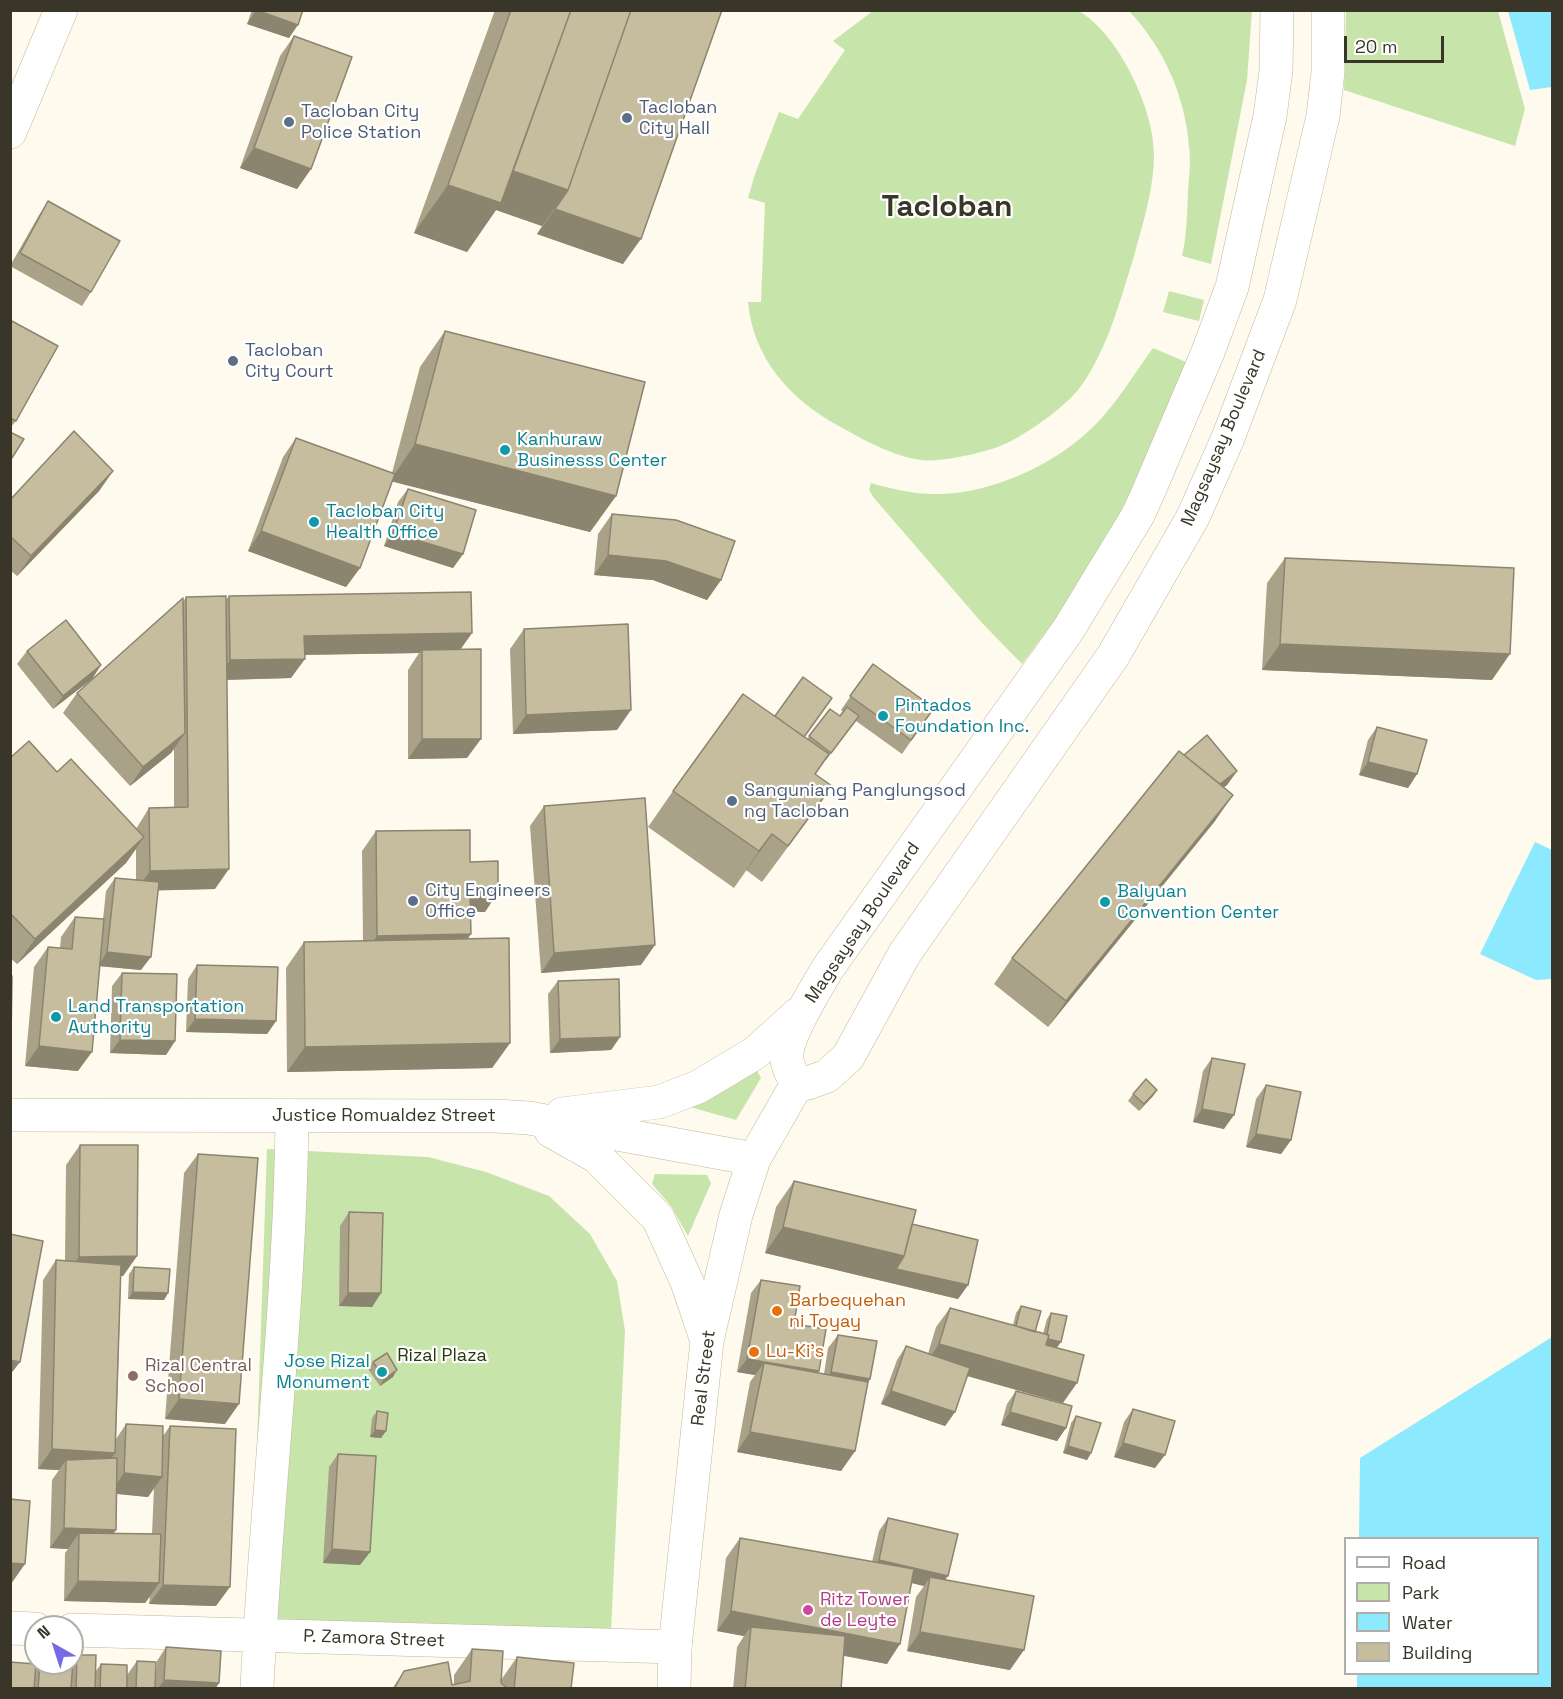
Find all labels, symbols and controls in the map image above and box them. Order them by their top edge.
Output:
scale bar [1347,24,1448,62]
text: 20 m [1355,35,1398,58]
place label: Tacloban City Hall [639,97,717,140]
place label: Tacloban City Police Station [301,101,421,144]
marker: Tacloban City Hall [620,111,634,125]
marker: Tacloban City Police Station [282,115,296,129]
district label: Tacloban [882,190,1012,226]
place label: Tacloban City Court [245,340,334,382]
street label: Magsaysay Boulevard [1177,347,1271,529]
marker: Tacloban City Court [226,354,240,368]
place label: Kanhuraw Businesss Center [517,429,667,472]
marker: Kanhuraw Businesss Center [498,443,512,457]
place label: Tacloban City Health Office [326,501,444,544]
marker: Tacloban City Health Office [307,515,321,529]
place label: Pintados Foundation Inc. [895,695,1029,738]
marker: Pintados Foundation Inc. [876,709,890,723]
place label: Sanguniang Panglungsod ng Tacloban [744,780,966,822]
marker: Sanguniang Panglungsod ng Tacloban [725,794,739,808]
street label: Magsaysay Boulevard [801,838,925,1008]
place label: City Engineers Office [425,880,550,922]
place label: Balyuan Convention Center [1117,881,1279,924]
marker: City Engineers Office [406,894,420,908]
marker: Balyuan Convention Center [1098,895,1112,909]
place label: Land Transportation Authority [68,996,244,1038]
marker: Land Transportation Authority [49,1010,63,1024]
street label: Justice Romualdez Street [272,1105,496,1127]
place label: Barbequehan ni Toyay [789,1290,906,1332]
marker: Barbequehan ni Toyay [770,1304,784,1318]
street label: Real Street [687,1329,721,1427]
place label: Lu-Ki's [766,1341,824,1363]
park label: Rizal Plaza [397,1345,487,1367]
marker: Lu-Ki's [747,1345,761,1359]
place label: Jose Rizal Monument [276,1351,370,1394]
place label: Rizal Central School [145,1355,252,1398]
marker: Jose Rizal Monument [375,1365,389,1379]
marker: Rizal Central School [126,1369,140,1383]
legend [1344,1537,1539,1675]
text: Road [1402,1551,1446,1574]
text: Park [1402,1581,1439,1604]
place label: Ritz Tower de Leyte [820,1589,909,1632]
marker: Ritz Tower de Leyte [801,1603,815,1617]
text: Water [1402,1611,1453,1634]
north arrow [24,1615,84,1675]
text: N [33,1621,54,1644]
street label: P. Zamora Street [303,1626,445,1652]
text: Building [1402,1641,1472,1664]

